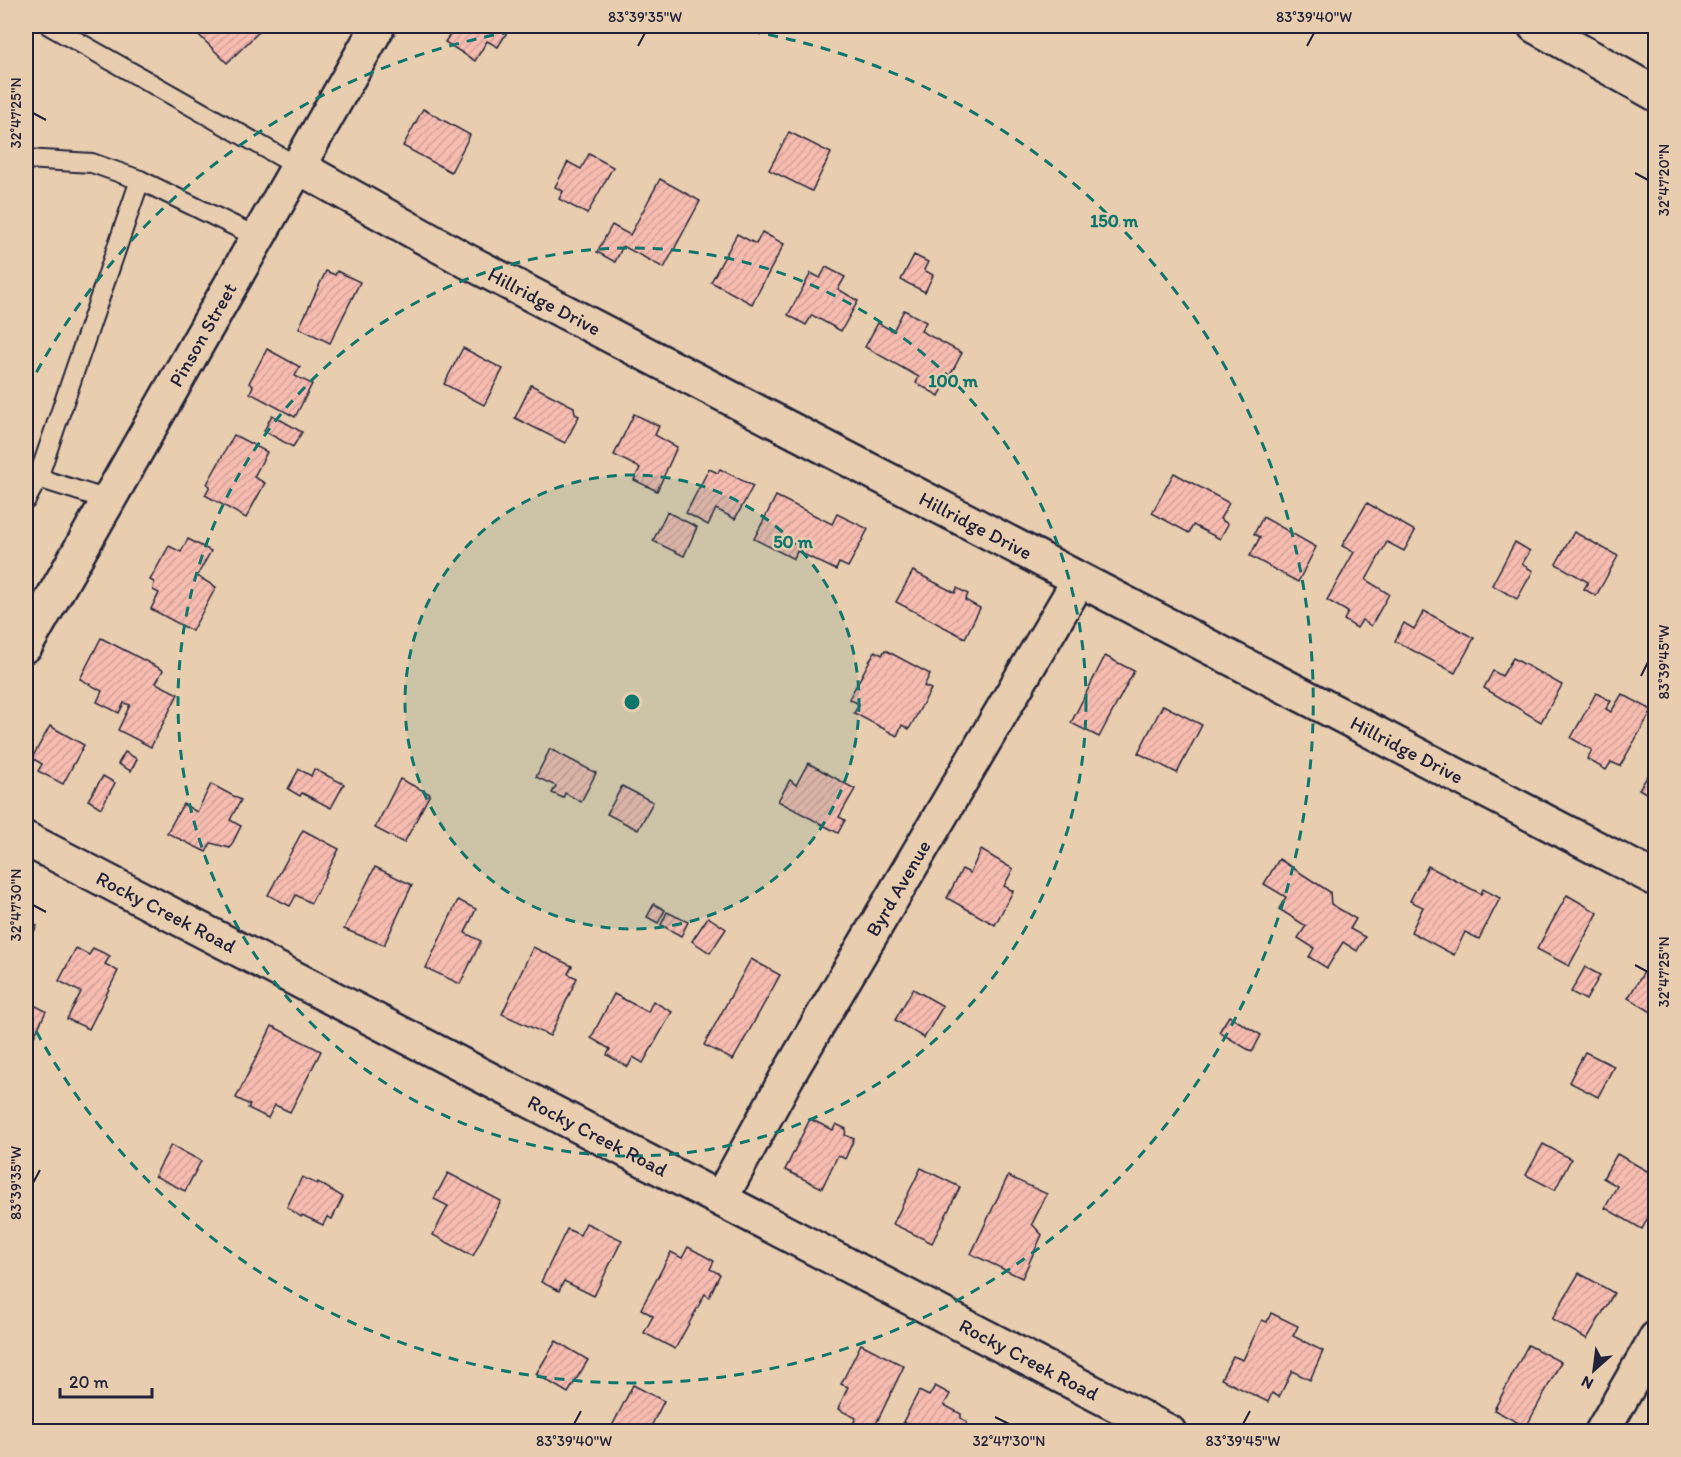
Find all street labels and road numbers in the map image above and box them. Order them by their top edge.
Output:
street label: Hillridge Drive [484,262,605,340]
street label: Pinson Street [163,278,242,391]
street label: Hillridge Drive [915,486,1036,565]
street label: Hillridge Drive [1346,710,1467,789]
street label: Byrd Avenue [860,836,936,941]
street label: Rocky Creek Road [92,866,240,958]
street label: Rocky Creek Road [524,1089,672,1182]
street label: Rocky Creek Road [955,1313,1103,1406]

